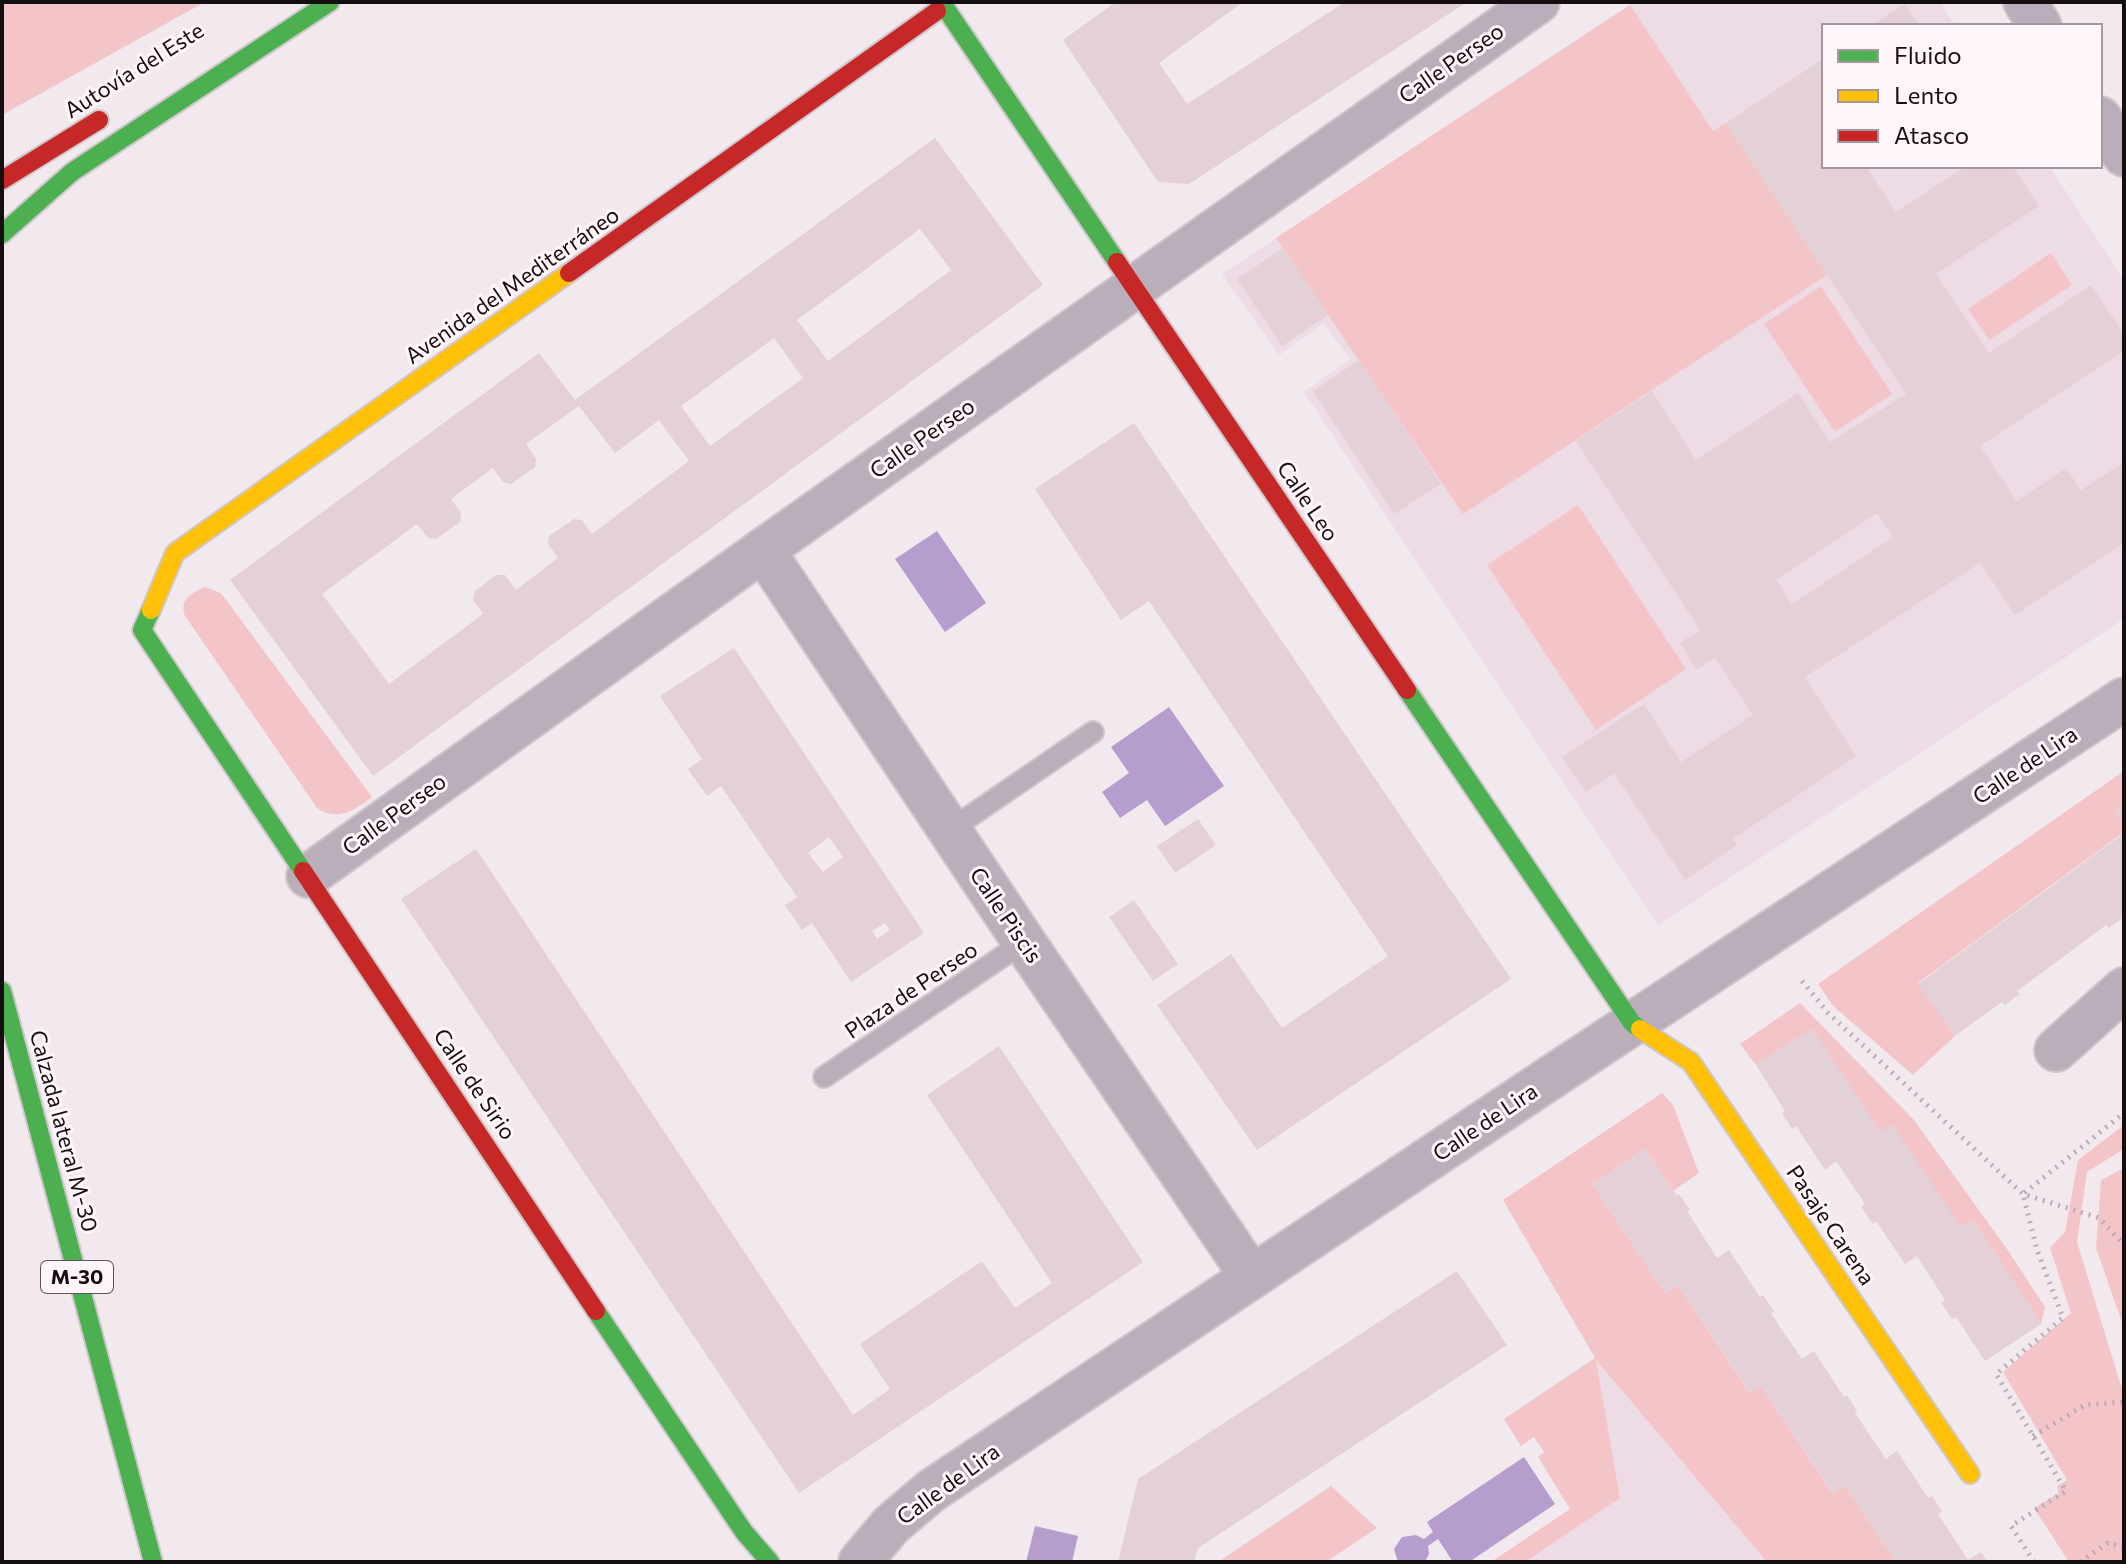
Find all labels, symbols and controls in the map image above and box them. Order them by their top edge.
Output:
street label: Autovía del Este [59,16,208,123]
street label: Calle Perseo [1393,17,1508,109]
legend [1822,24,2102,168]
text: Fluido [1894,40,1962,69]
text: Lento [1894,80,1958,109]
text: Atasco [1894,120,1969,149]
street label: Avenida del Mediterráneo [399,200,624,369]
street label: Calle Perseo [864,392,979,484]
street label: Calle Leo [1272,455,1345,546]
street label: Calle de Lira [1967,720,2082,809]
street label: Calle Perseo [337,767,451,860]
street label: Calle Piscis [965,862,1048,968]
street label: Plaza de Perseo [839,935,982,1044]
street label: Calle de Sirio [428,1023,522,1144]
street label: Calzada lateral M-30 [25,1027,104,1235]
street label: Calle de Lira [1427,1077,1542,1166]
street label: Pasaje Carena [1781,1160,1881,1290]
road number: M-30 [41,1261,113,1293]
street label: Calle de Lira [891,1437,1004,1530]

